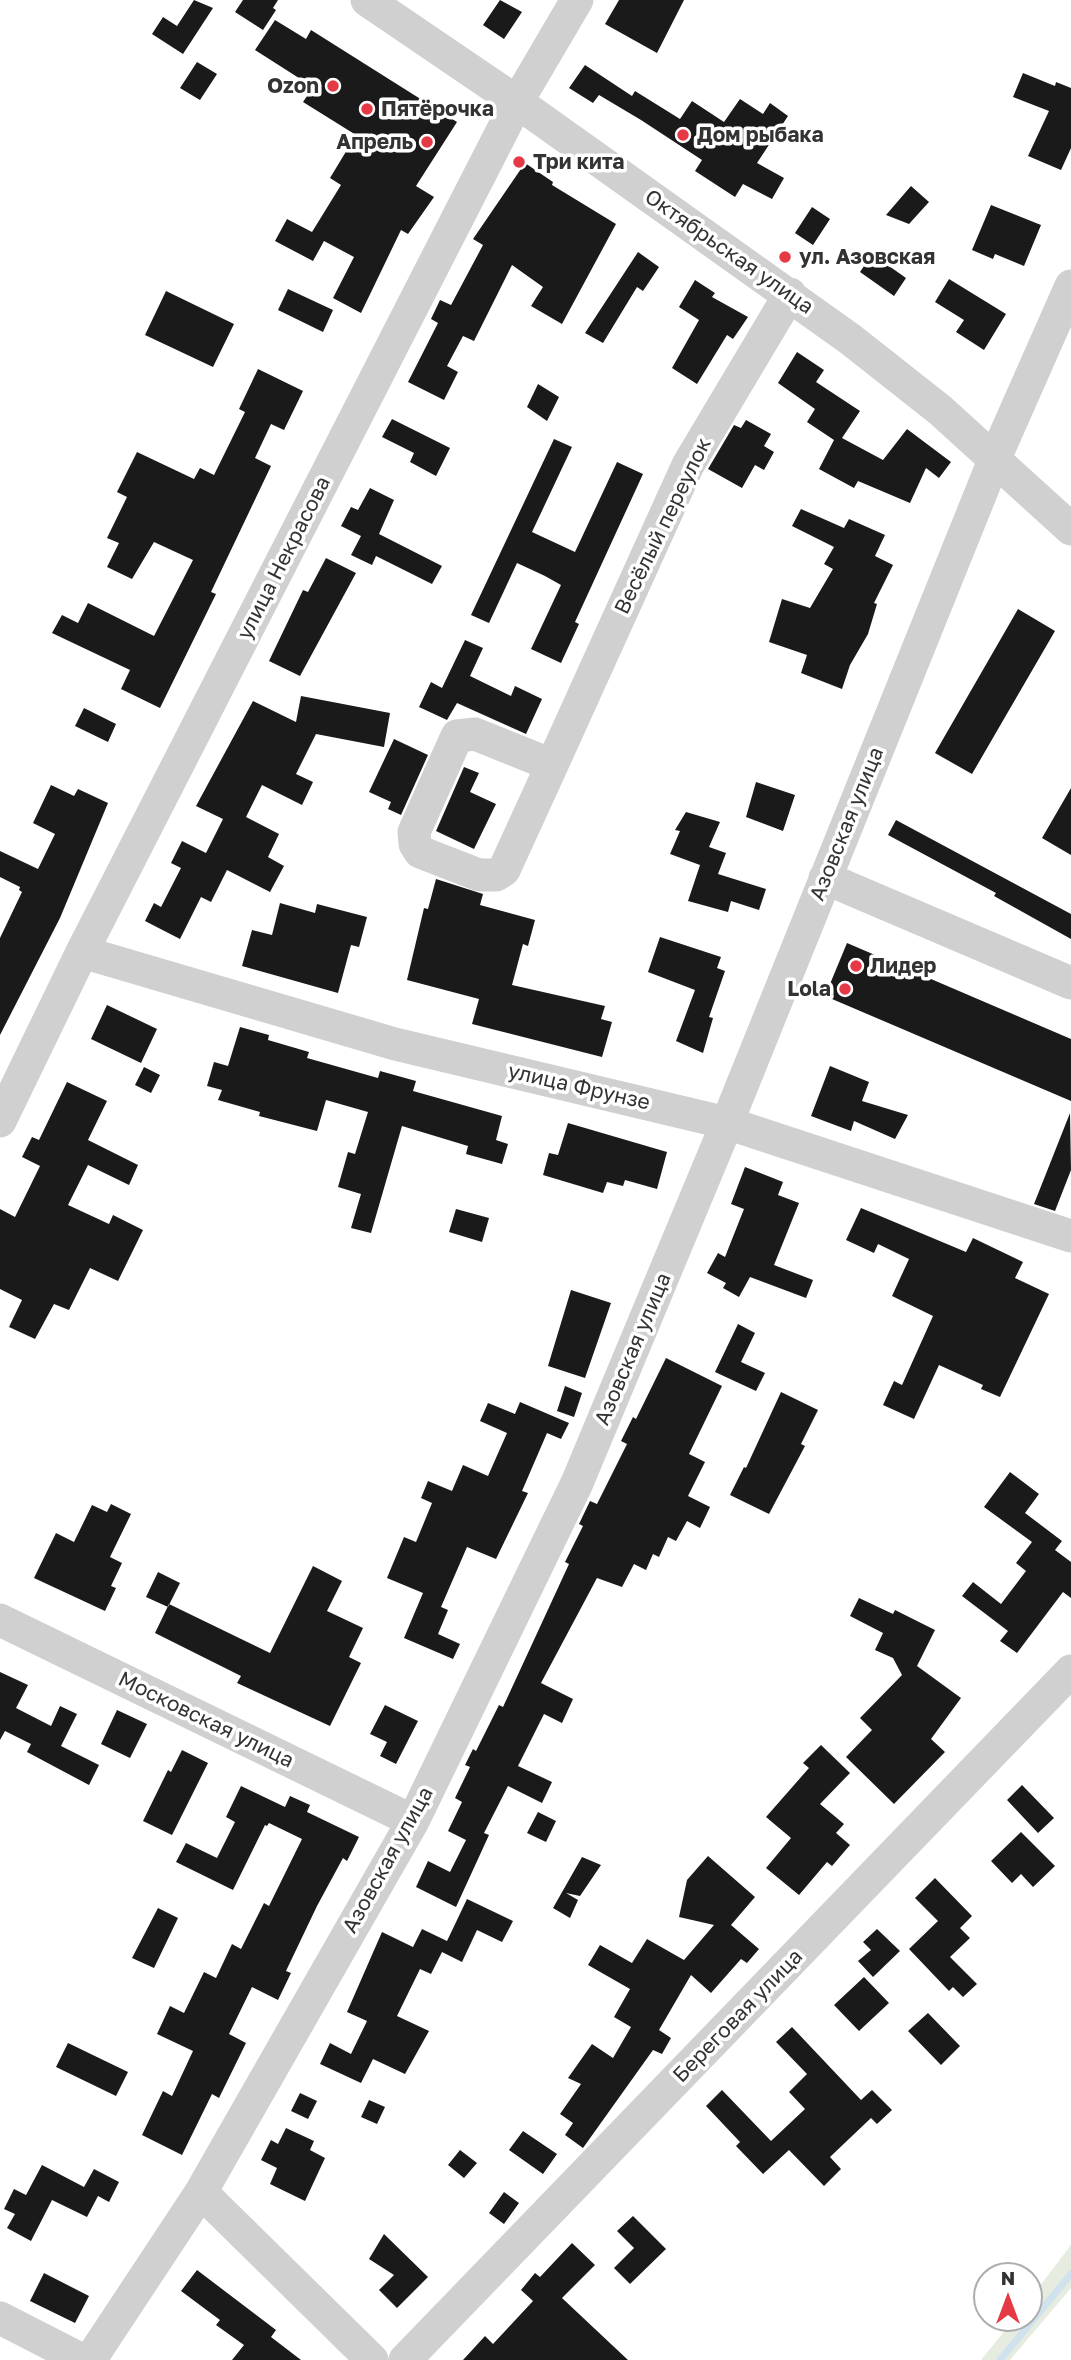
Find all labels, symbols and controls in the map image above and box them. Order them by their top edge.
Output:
place label: Ozon [267,73,319,99]
marker: Ozon [325,78,341,94]
place label: Пятёрочка [381,96,494,122]
marker: Пятёрочка [359,101,375,117]
place label: Дом рыбака [697,122,824,148]
marker: Дом рыбака [675,127,691,143]
place label: Апрель [336,129,413,155]
marker: Апрель [419,134,435,150]
place label: Три кита [533,149,624,175]
marker: Три кита [511,154,527,170]
street label: Октябрьская улица [640,184,818,320]
place label: ул. Азовская [799,244,935,270]
marker: ул. Азовская [777,249,793,265]
street label: Весёлый переулок [609,434,717,618]
street label: улица Некрасова [232,472,336,644]
street label: Азовская улица [805,744,889,904]
place label: Лидер [870,953,936,979]
marker: Лидер [848,958,864,974]
place label: Lola [787,976,831,1002]
marker: Lola [837,981,853,997]
street label: улица Фрунзе [505,1058,653,1116]
street label: Азовская улица [590,1269,676,1429]
street label: Московская улица [114,1667,298,1773]
street label: Азовская улица [337,1782,439,1938]
street label: Береговая улица [668,1944,808,2088]
north arrow [973,2262,1043,2332]
text: N [1001,2266,1015,2289]

